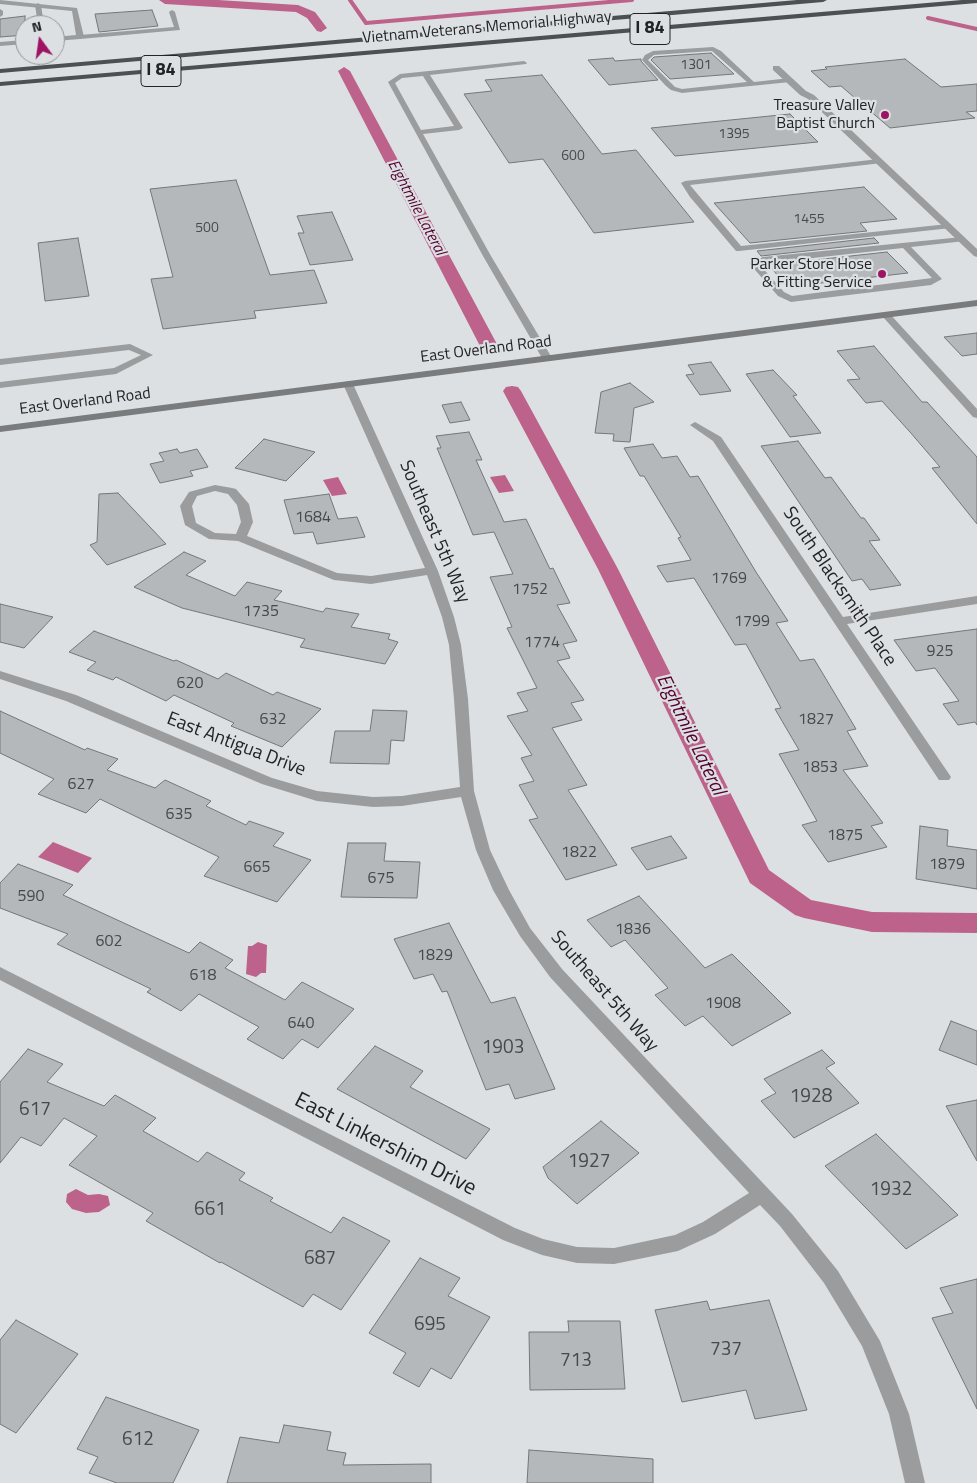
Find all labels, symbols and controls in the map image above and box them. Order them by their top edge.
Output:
street label: Vietnam Veterans Memorial Highway [362,8,612,48]
road number: I 84 [630,13,670,44]
north arrow [15,15,65,65]
text: N [29,15,44,37]
road number: I 84 [141,56,181,86]
house number: 1301 [680,58,712,74]
place label: Treasure Valley Baptist Church [774,96,875,134]
marker: Treasure Valley Baptist Church [879,109,891,121]
house number: 1395 [718,127,750,143]
house number: 600 [561,149,585,165]
water label: Eightmile Lateral [383,157,449,259]
house number: 1455 [793,212,825,228]
house number: 500 [195,221,219,237]
place label: Parker Store Hose & Fitting Service [750,255,872,293]
marker: Parker Store Hose & Fitting Service [876,268,888,280]
street label: East Overland Road [419,332,553,368]
street label: East Overland Road [18,384,152,420]
street label: Southeast 5th Way [394,457,474,607]
street label: South Blacksmith Place [777,503,901,671]
house number: 1684 [295,508,331,528]
house number: 1769 [711,569,747,589]
house number: 1752 [512,580,548,600]
house number: 1735 [243,602,279,622]
house number: 1799 [734,612,770,632]
house number: 1774 [524,633,560,653]
house number: 925 [927,642,953,662]
water label: Eightmile Lateral [650,670,730,800]
house number: 620 [177,674,203,694]
street label: East Antigua Drive [163,708,309,782]
house number: 632 [260,710,286,730]
house number: 1827 [798,710,834,730]
house number: 1853 [802,758,838,778]
house number: 627 [68,775,94,795]
house number: 635 [166,805,192,825]
house number: 1875 [827,826,863,846]
house number: 1822 [561,843,597,863]
house number: 1879 [929,855,965,875]
house number: 665 [244,858,270,878]
house number: 675 [368,869,394,889]
house number: 590 [18,887,44,907]
house number: 1836 [615,920,651,940]
street label: Southeast 5th Way [545,927,663,1057]
house number: 602 [96,932,122,952]
house number: 1829 [417,946,453,966]
house number: 618 [190,966,216,986]
house number: 1908 [705,994,741,1014]
house number: 640 [288,1014,314,1034]
house number: 1903 [482,1037,524,1059]
house number: 1928 [790,1086,832,1108]
street label: East Linkershim Drive [290,1088,480,1202]
house number: 617 [19,1099,51,1121]
house number: 1927 [568,1151,610,1173]
house number: 1932 [870,1179,912,1201]
house number: 661 [194,1199,226,1221]
house number: 687 [304,1248,336,1270]
house number: 695 [414,1314,446,1336]
house number: 737 [710,1339,742,1361]
house number: 713 [560,1350,592,1372]
house number: 612 [122,1429,154,1451]

